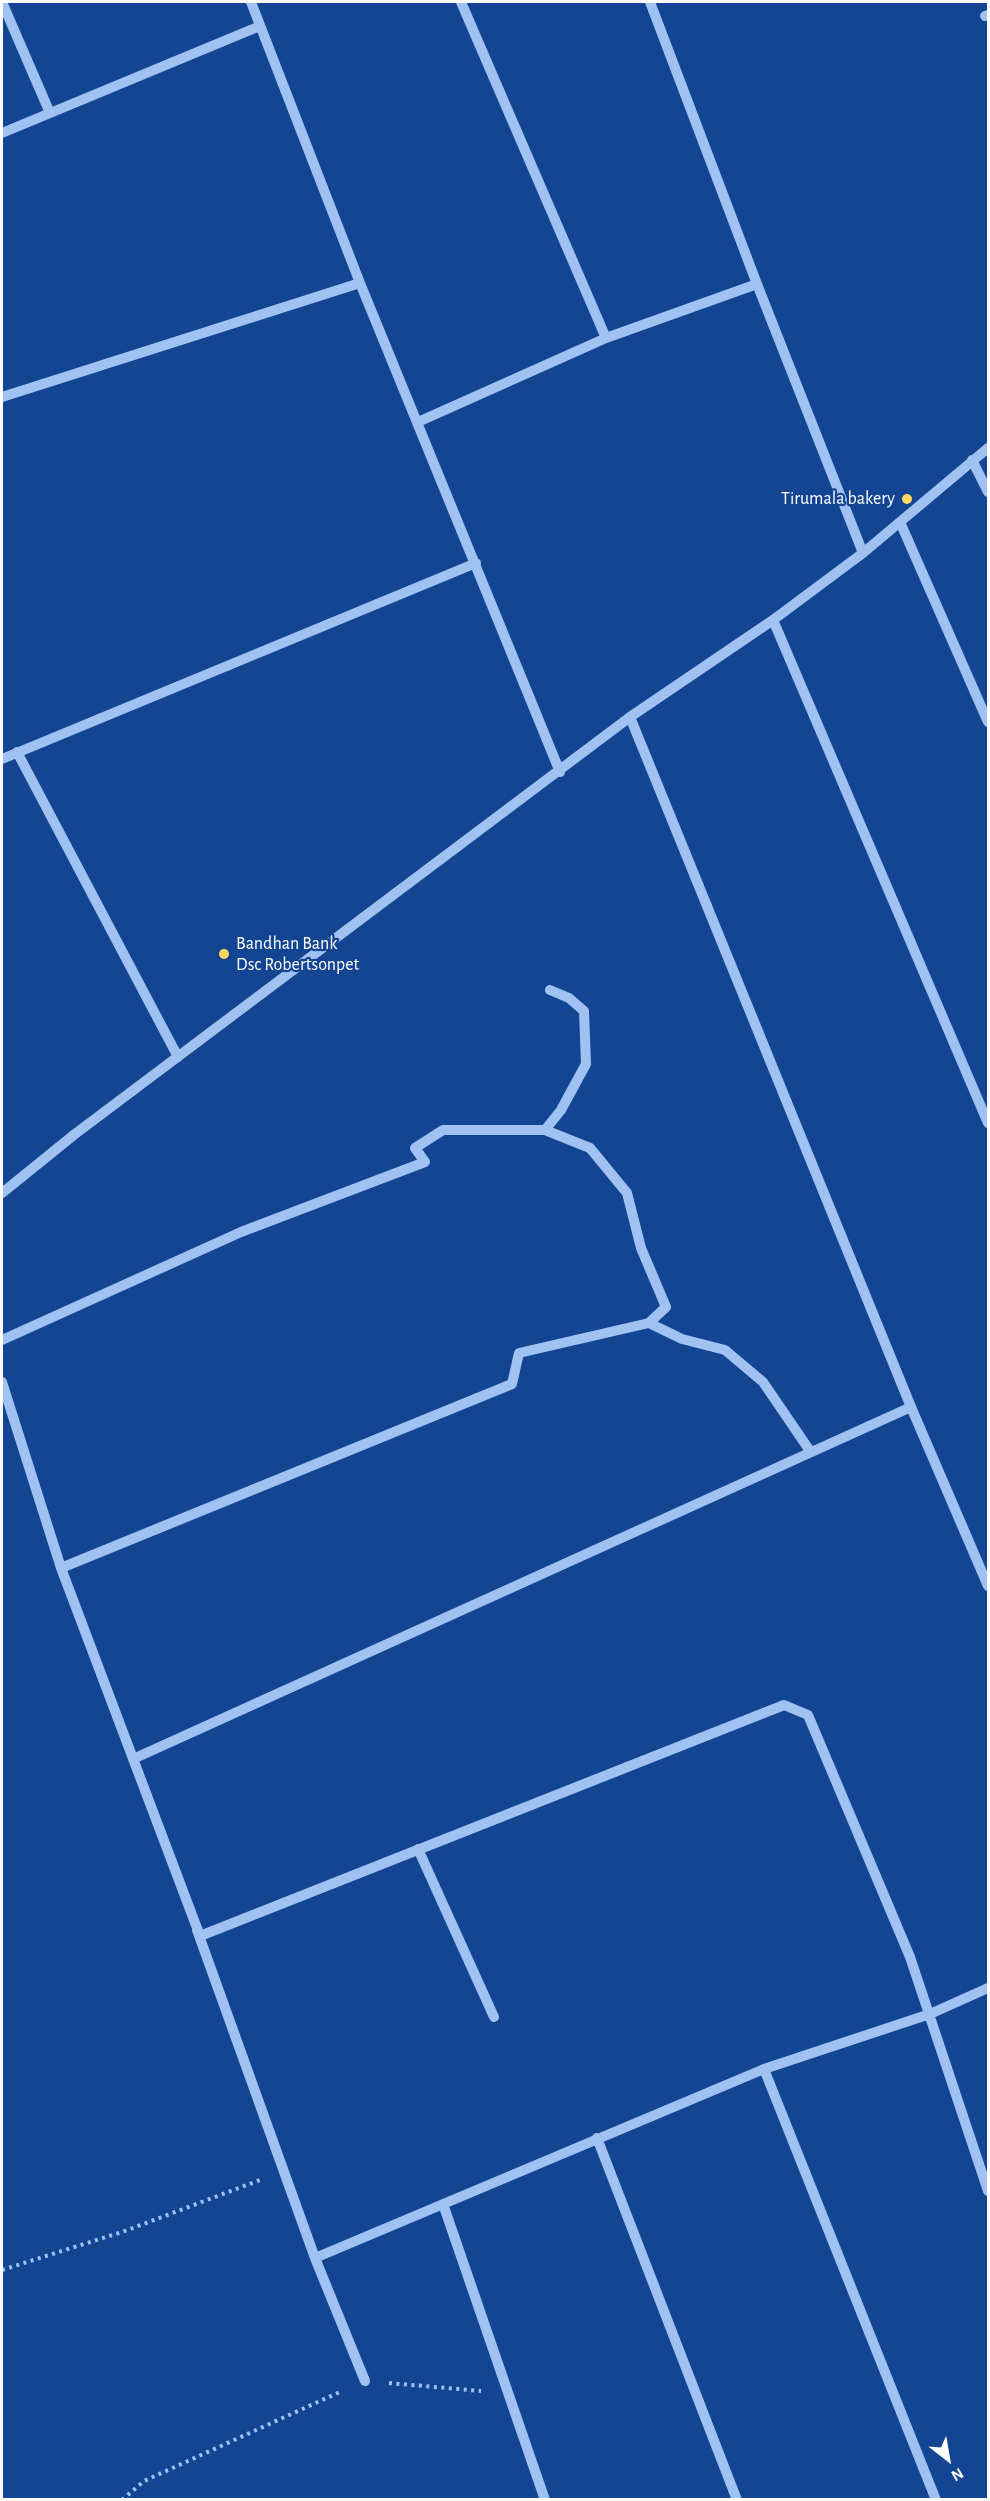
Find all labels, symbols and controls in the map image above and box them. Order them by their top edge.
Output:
place label: Tirumala bakery [781,488,895,510]
marker: Tirumala bakery [900,492,914,506]
place label: Bandhan Bank Dsc Robertsonpet [236,933,359,976]
marker: Bandhan Bank Dsc Robertsonpet [217,947,231,961]
north arrow [918,2429,978,2489]
text: N [948,2465,966,2484]

